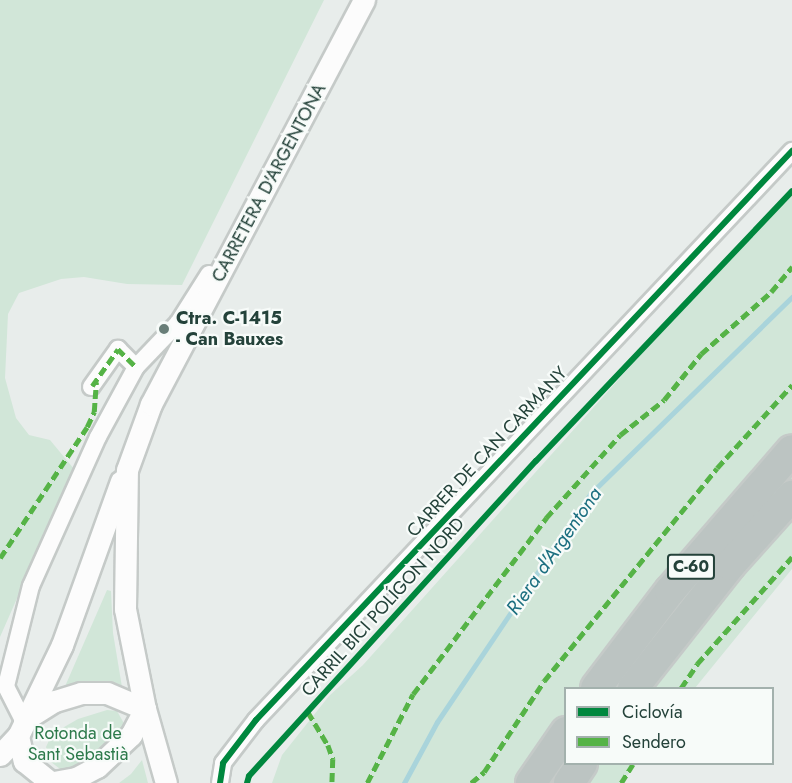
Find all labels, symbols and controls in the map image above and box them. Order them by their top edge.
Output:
street label: CARRETERA D'ARGENTONA [207,80,331,286]
place label: Ctra. C-1415 - Can Bauxes [176,308,283,350]
marker: Ctra. C-1415 - Can Bauxes [157,322,171,336]
street label: CARRER DE CAN CARMANY [402,362,572,542]
water label: Riera d'Argentona [501,483,607,619]
street label: CARRIL BICI POLÍGON NORD [297,513,469,701]
road number: C-60 [666,554,716,580]
legend [564,687,774,765]
text: Ciclovía [622,699,683,725]
park label: Rotonda de Sant Sebastià [28,723,128,766]
text: Sendero [622,729,686,755]

